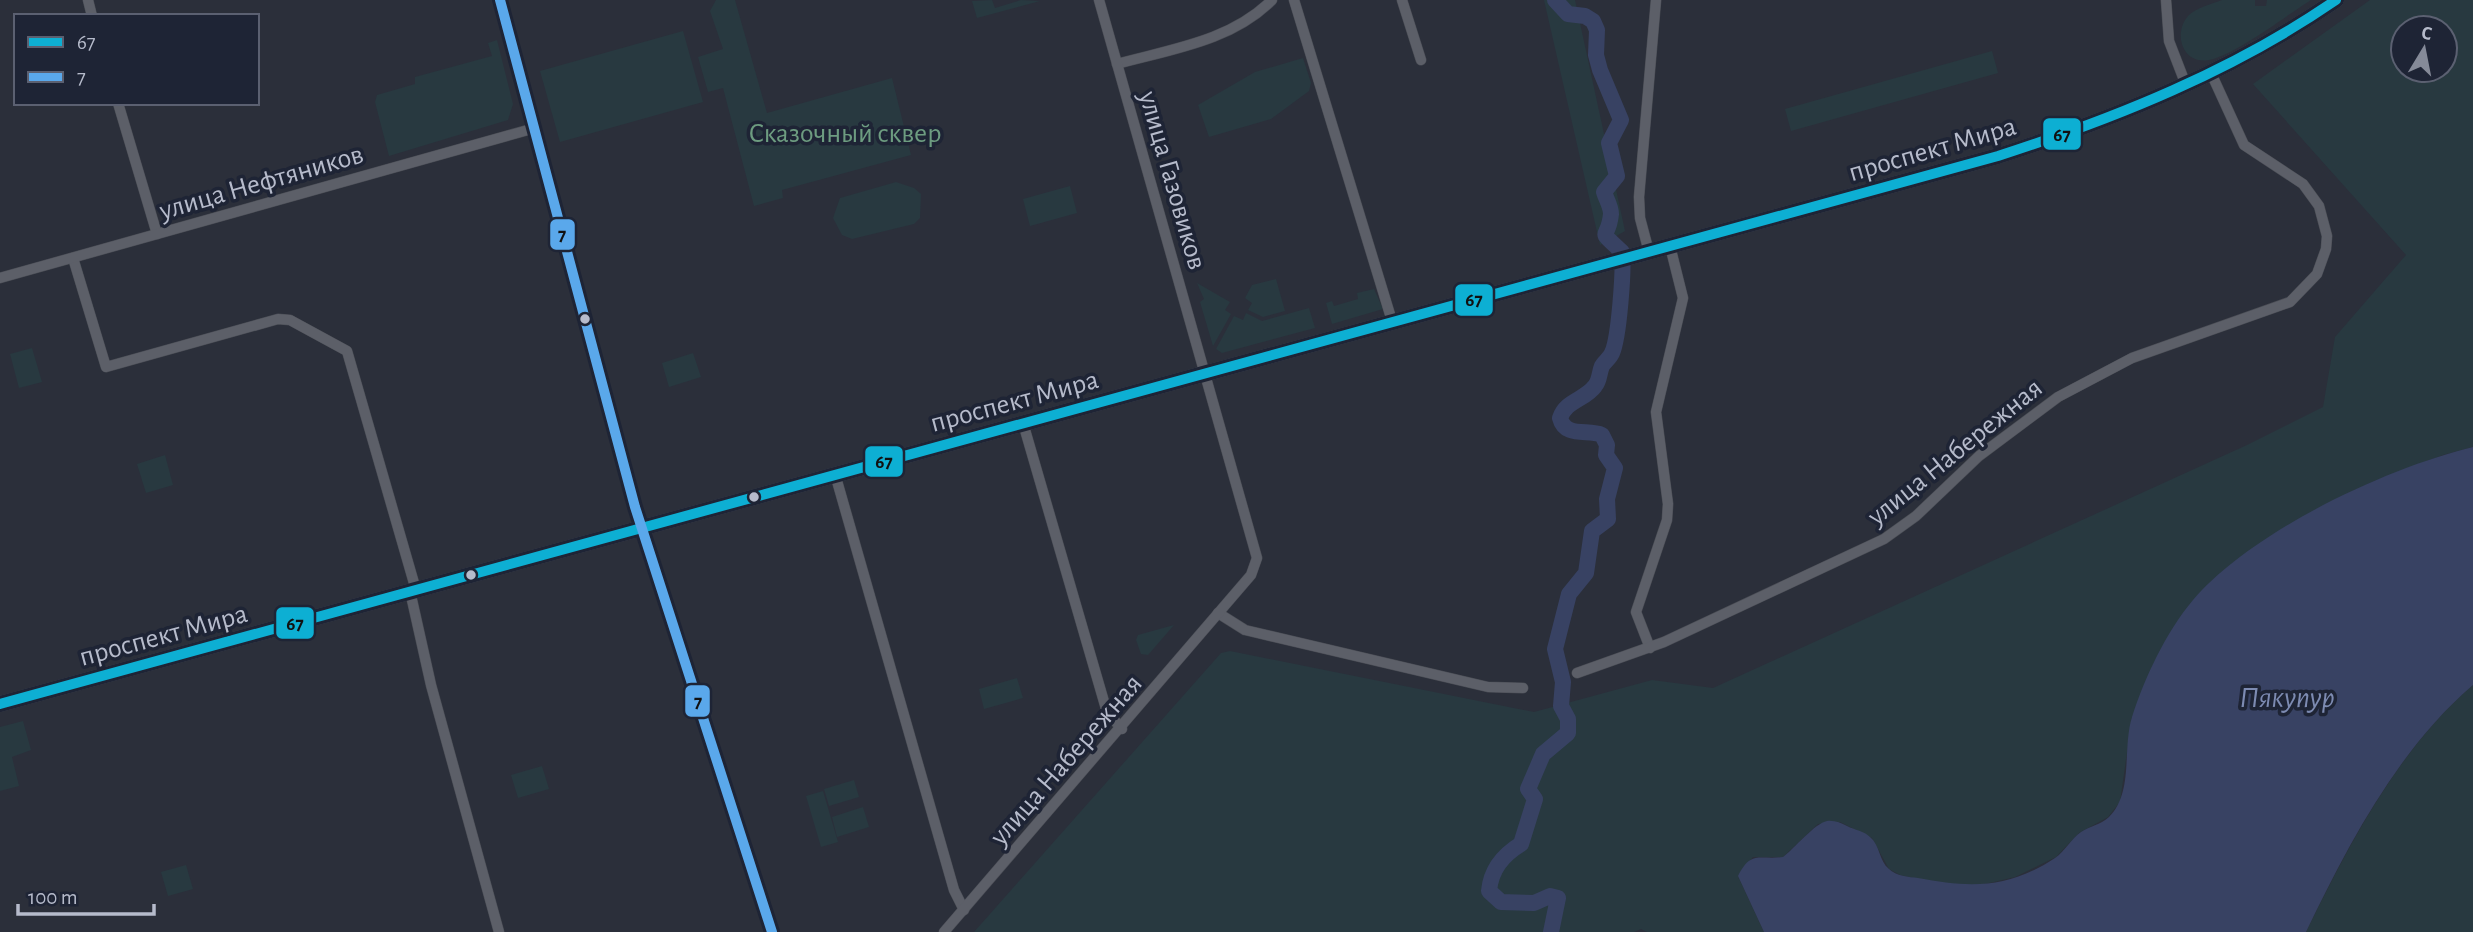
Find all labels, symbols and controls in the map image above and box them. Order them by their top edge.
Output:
legend [14,14,259,105]
north arrow [2389,14,2459,84]
text: С [2420,23,2434,44]
text: 67 [77,32,96,53]
text: 7 [77,67,86,88]
street label: улица Газовиков [1133,87,1211,273]
street label: проспект Мира [1846,113,2020,187]
line badge: 67 [2042,117,2082,151]
park label: Сказочный сквер [749,120,941,148]
text: 67 [2053,126,2071,145]
street label: улица Нефтяников [155,140,367,226]
line badge: 7 [549,218,576,251]
text: 7 [558,226,566,245]
line badge: 67 [1454,283,1494,317]
text: 67 [1465,291,1483,310]
unlabelled marker [578,312,592,326]
street label: проспект Мира [927,366,1102,438]
street label: улица Набережная [1862,374,2048,532]
line badge: 67 [864,445,904,478]
text: 67 [875,453,893,472]
unlabelled marker [747,490,761,504]
unlabelled marker [464,568,478,582]
street label: проспект Мира [76,600,251,672]
line badge: 67 [275,606,315,640]
text: 67 [286,615,304,634]
street label: улица Набережная [985,670,1148,852]
water label: Пякупур [2239,683,2335,713]
line badge: 7 [684,684,711,718]
text: 7 [694,693,702,712]
scale bar [18,872,154,916]
text: 100 m [28,887,78,908]

